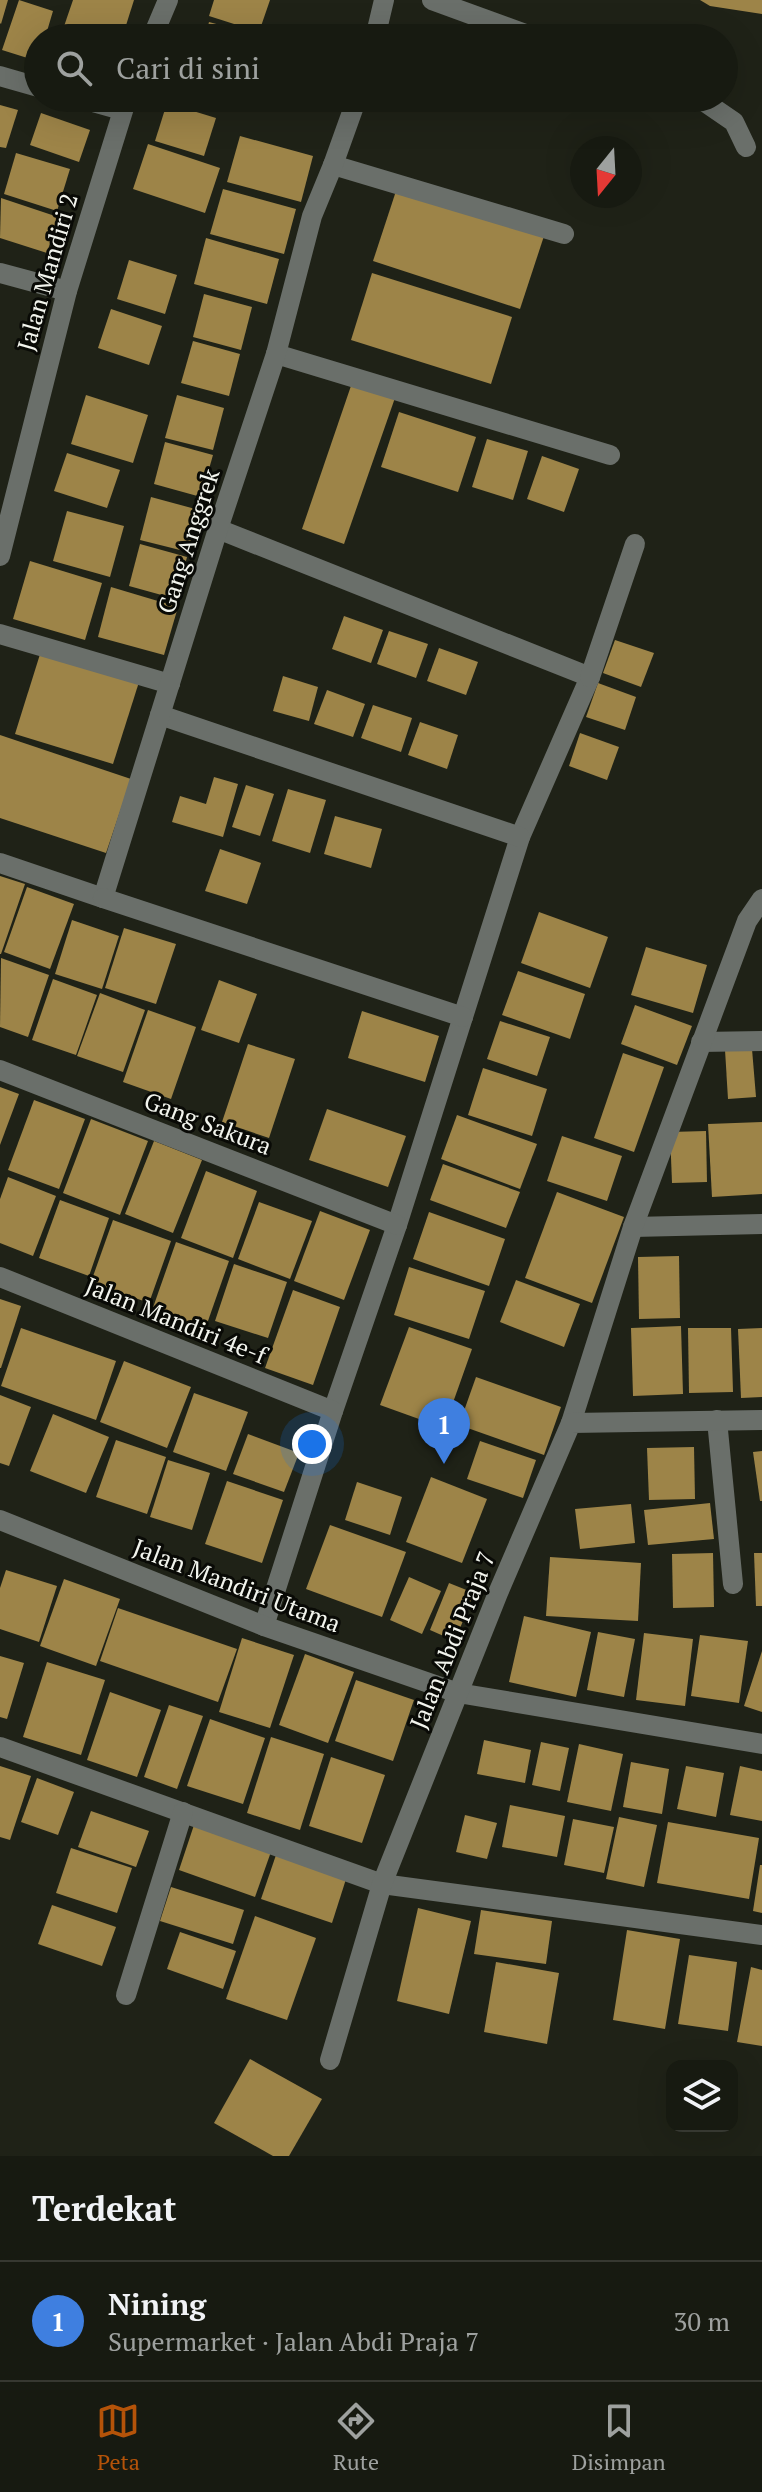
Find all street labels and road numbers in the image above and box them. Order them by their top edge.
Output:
street label: Jalan Mandiri 2 [9,189,85,355]
street label: Gang Anggrek [150,464,227,617]
street label: Gang Sakura [140,1084,276,1162]
street label: Jalan Mandiri 4e-f [81,1269,273,1372]
street label: Jalan Mandiri Utama [129,1531,345,1639]
street label: Jalan Abdi Praja 7 [402,1547,502,1733]

